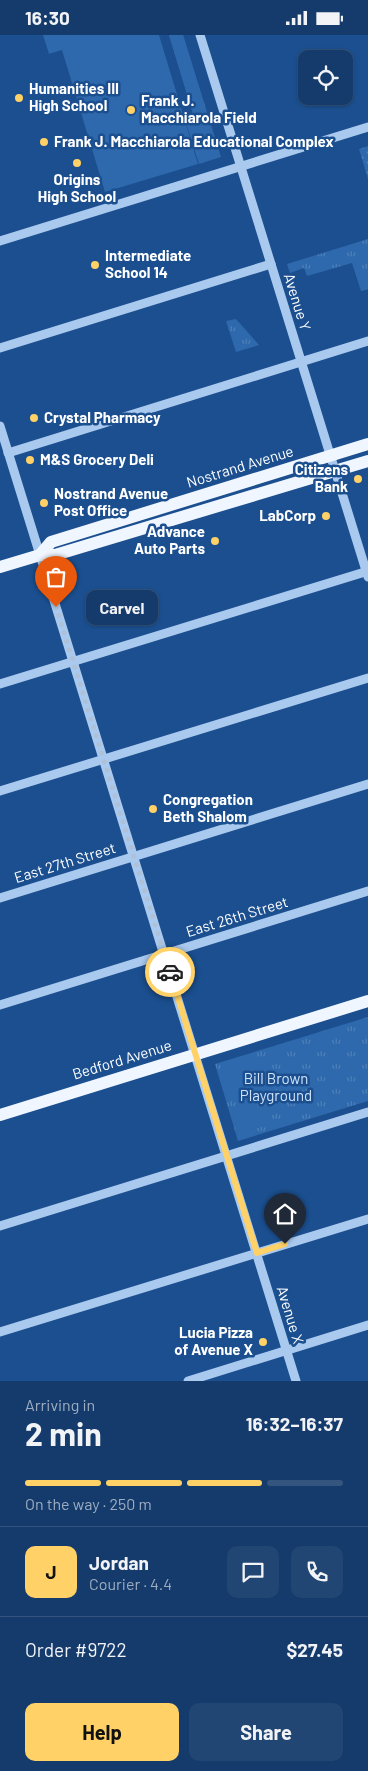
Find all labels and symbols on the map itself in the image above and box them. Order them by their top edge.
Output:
place label: Humanities III High School [29,79,119,114]
place label: Frank J. Macchiarola Field [141,91,257,126]
marker: Humanities III High School [13,92,25,104]
marker: Frank J. Macchiarola Field [125,104,137,116]
place label: Frank J. Macchiarola Educational Complex [54,132,334,150]
marker: Frank J. Macchiarola Educational Complex [38,136,50,148]
marker: Origins High School [71,157,83,169]
place label: Origins High School [38,170,116,205]
place label: Intermediate School 14 [105,246,191,281]
marker: Intermediate School 14 [89,259,101,271]
street label: Avenue Y [281,271,315,333]
place label: Crystal Pharmacy [44,408,161,426]
marker: Crystal Pharmacy [28,412,40,424]
street label: Nostrand Avenue [184,441,295,491]
place label: M&S Grocery Deli [40,450,154,468]
marker: M&S Grocery Deli [24,454,36,466]
place label: Citizens Bank [295,460,348,495]
marker: Citizens Bank [352,473,364,485]
place label: Nostrand Avenue Post Office [54,484,168,519]
marker: Nostrand Avenue Post Office [38,497,50,509]
place label: LabCorp [259,506,316,524]
marker: LabCorp [320,510,332,522]
place label: Advance Auto Parts [134,522,205,557]
marker: Advance Auto Parts [209,535,221,547]
pin [35,556,77,607]
callout: Carvel [86,589,158,625]
place label: Congregation Beth Shalom [163,790,253,825]
marker: Congregation Beth Shalom [147,803,159,815]
street label: East 27th Street [12,838,118,886]
street label: East 26th Street [184,892,290,940]
courier [145,947,195,997]
street label: Bedford Avenue [70,1035,173,1083]
park label: Bill Brown Playground [240,1069,312,1104]
pin [264,1193,306,1244]
street label: Avenue X [274,1284,308,1346]
place label: Lucia Pizza of Avenue X [174,1323,254,1358]
marker: Lucia Pizza of Avenue X [257,1336,269,1348]

